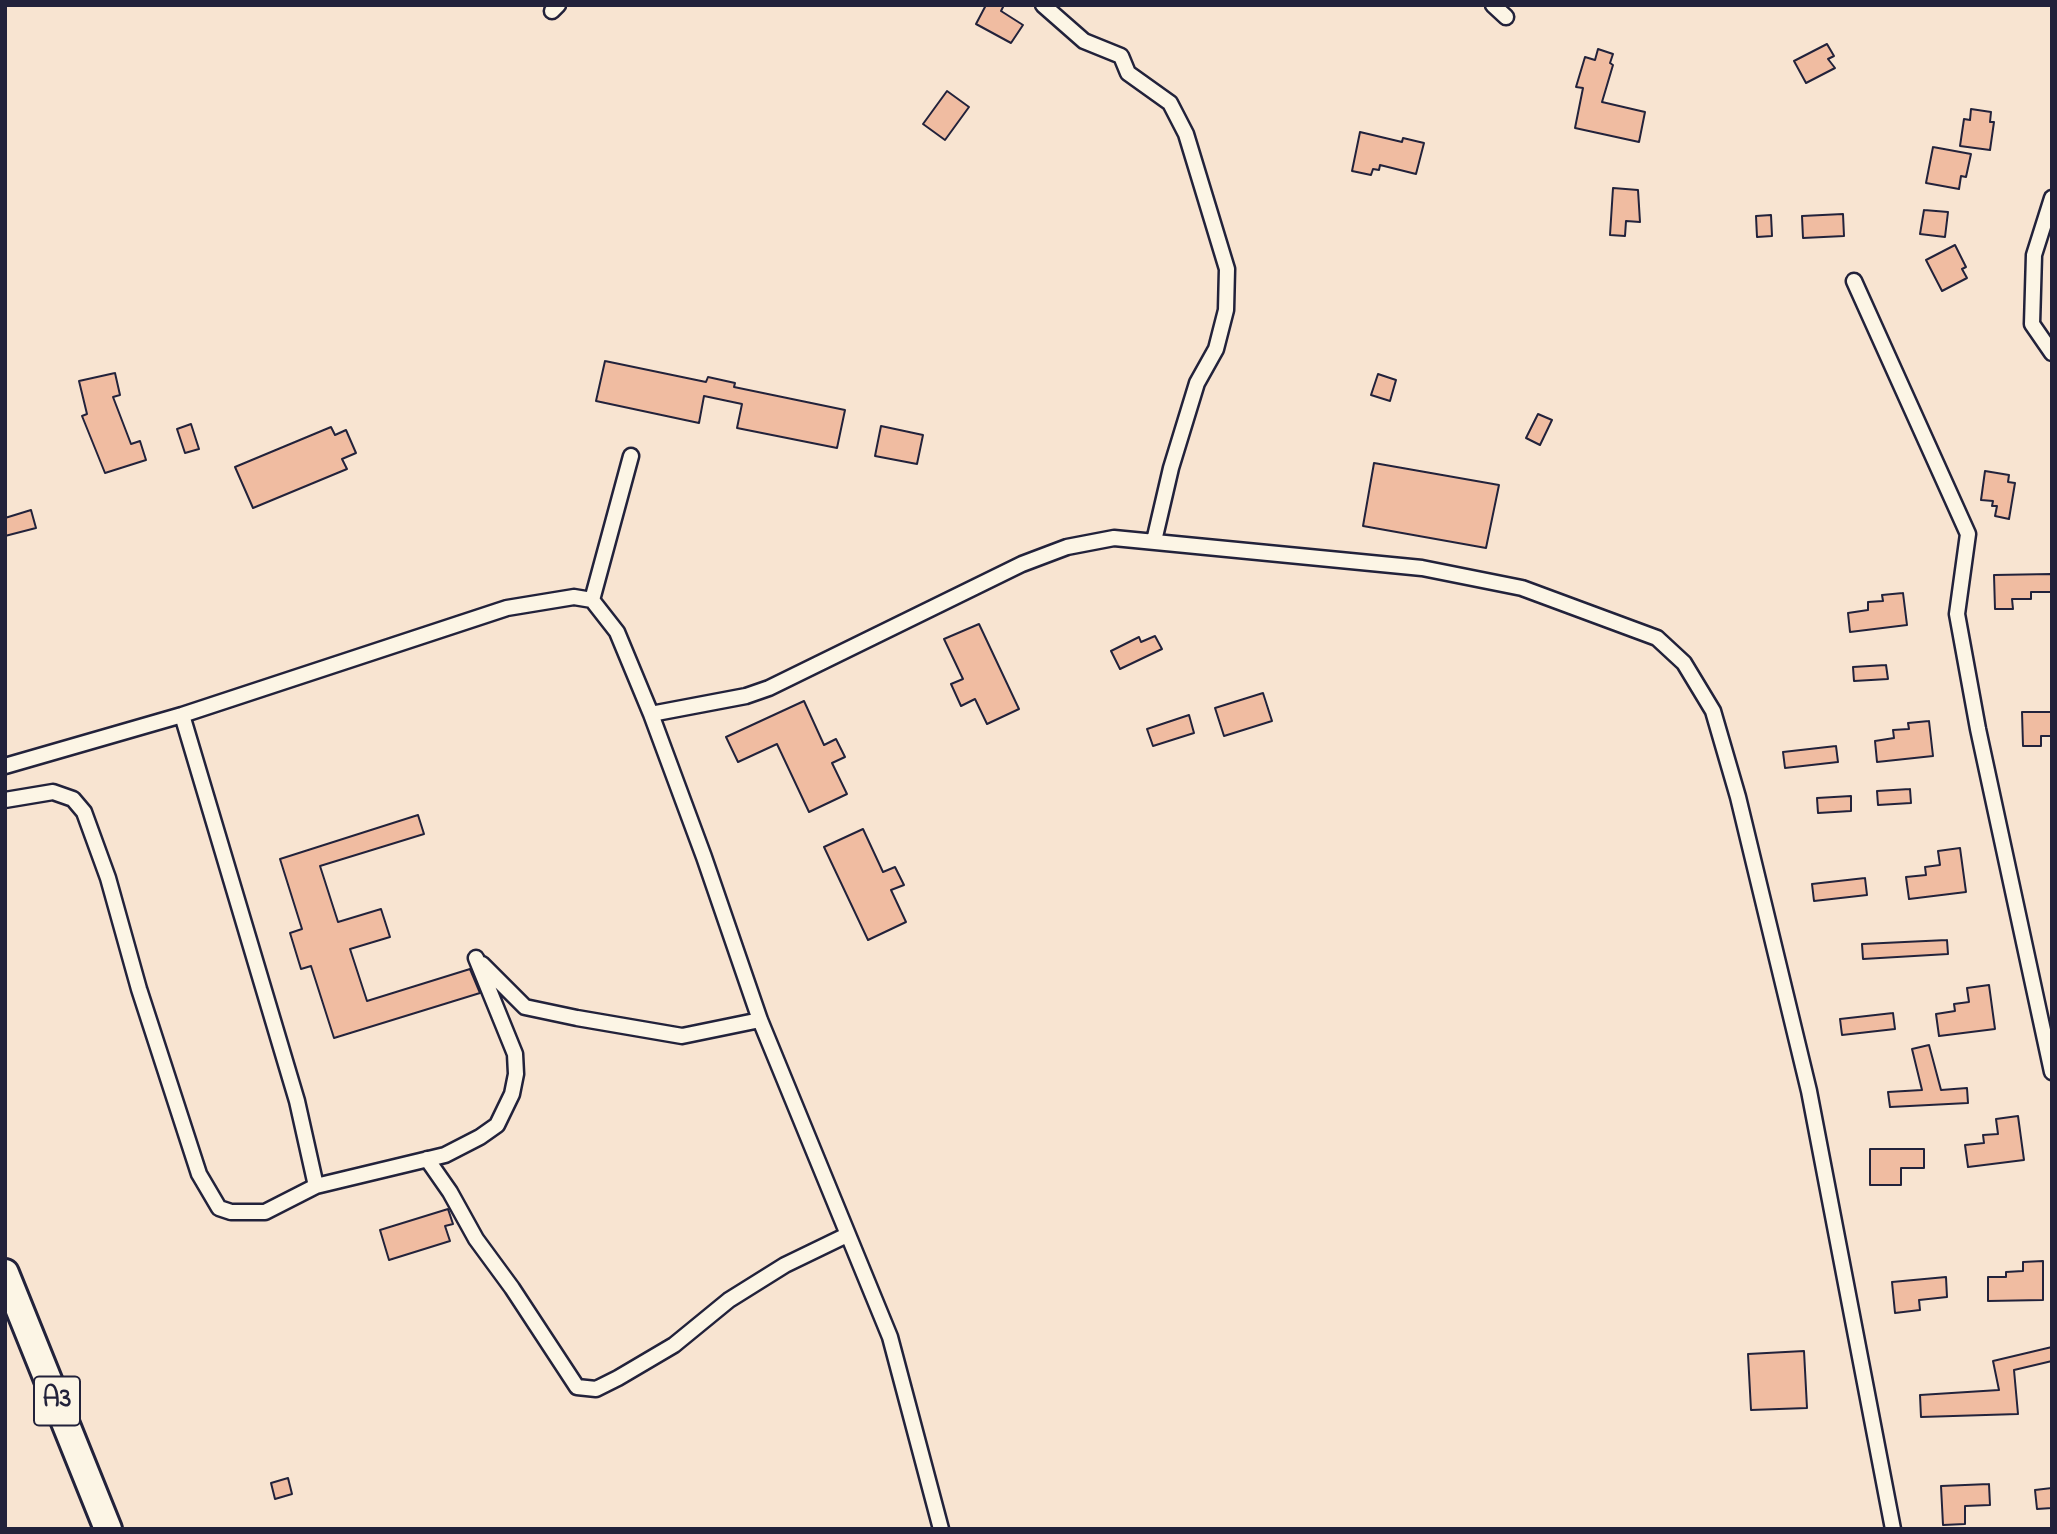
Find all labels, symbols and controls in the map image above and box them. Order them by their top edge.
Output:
road number: A3 [34,1376,80,1426]

